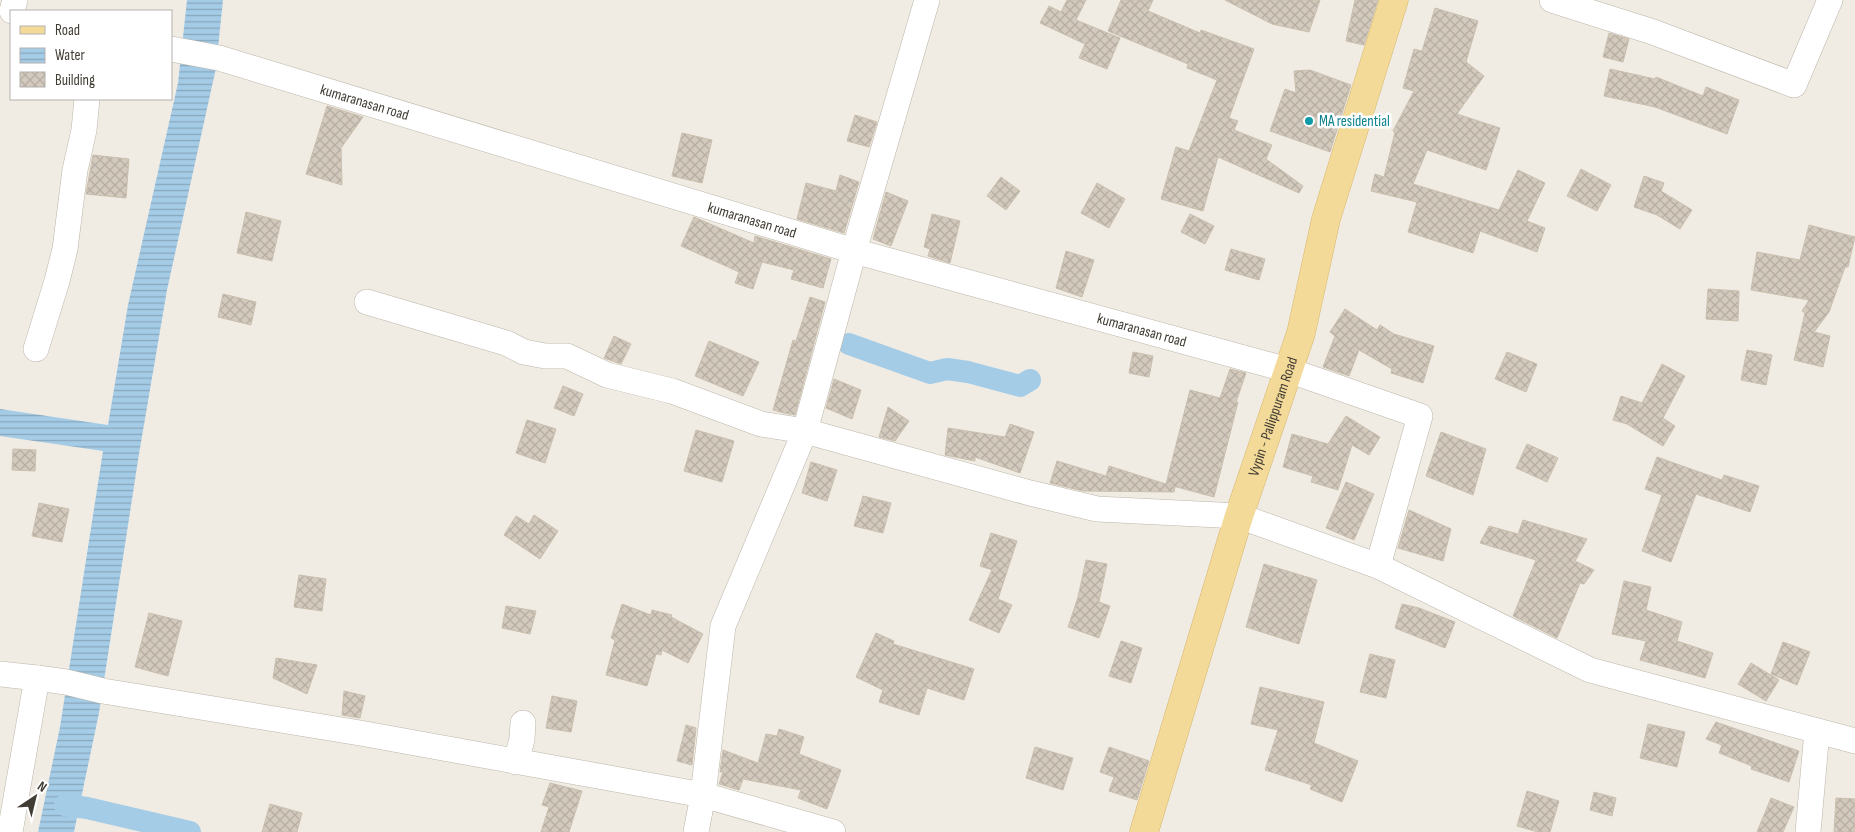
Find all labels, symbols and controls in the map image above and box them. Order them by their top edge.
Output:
legend [10,10,172,100]
text: Road [55,21,80,40]
text: Water [55,46,86,65]
text: Building [55,71,95,90]
street label: kumaranasan road [318,80,411,125]
place label: MA residential [1319,112,1390,131]
marker: MA residential [1303,115,1315,127]
street label: kumaranasan road [705,198,799,243]
street label: kumaranasan road [1095,309,1188,352]
street label: Vypin - Pallippuram Road [1244,355,1302,479]
north arrow [10,772,60,822]
text: N [34,778,50,796]

